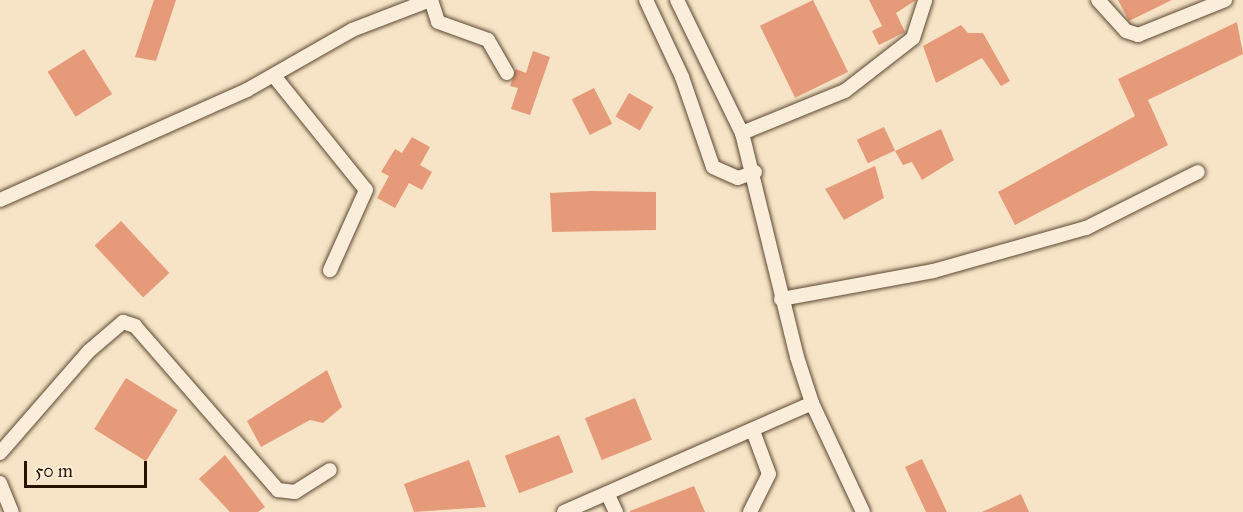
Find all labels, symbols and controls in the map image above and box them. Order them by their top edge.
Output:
scale bar [27,449,150,487]
text: 50 m [35,460,73,482]

